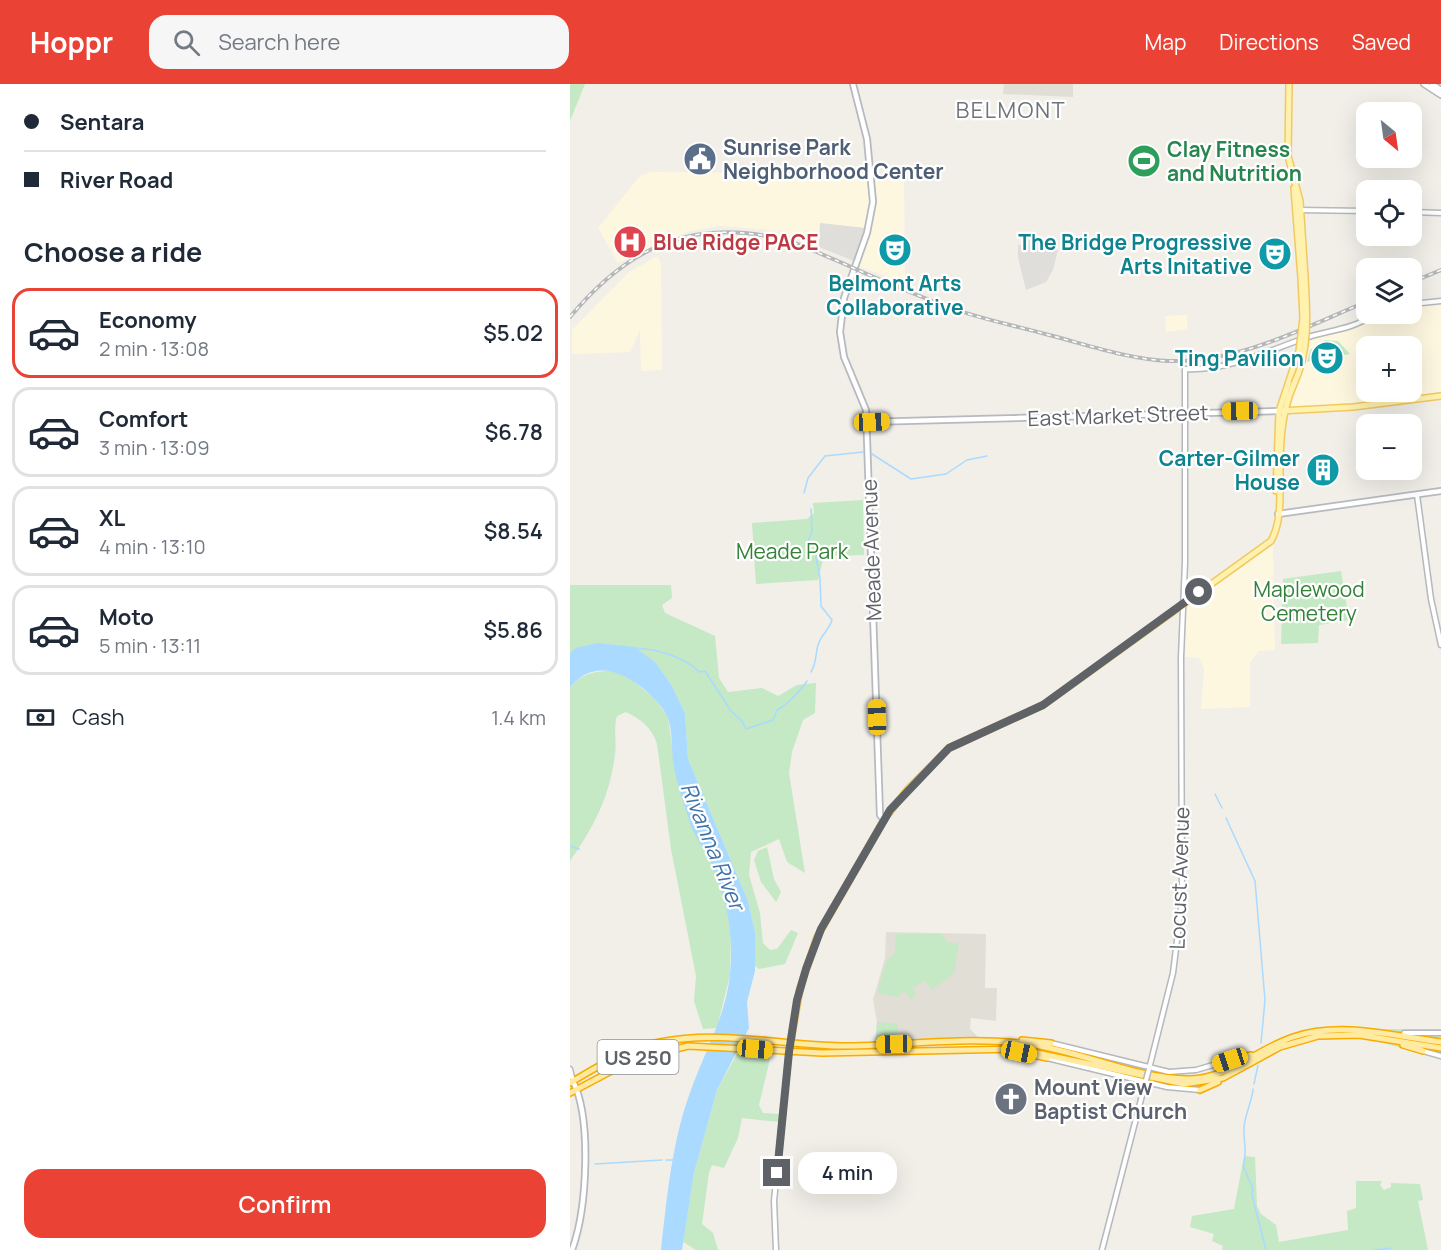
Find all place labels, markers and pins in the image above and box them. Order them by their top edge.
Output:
place label: Sunrise Park Neighborhood Center [723,133,944,185]
place label: Clay Fitness and Nutrition [1167,135,1302,187]
public building icon: Sunrise Park Neighborhood Center [682,141,718,177]
sports icon: Clay Fitness and Nutrition [1126,143,1162,179]
hospital icon: Blue Ridge PACE [612,224,648,260]
place label: Blue Ridge PACE [653,228,818,256]
place label: The Bridge Progressive Arts Initative [1018,228,1252,280]
theatre icon: Belmont Arts Collaborative [877,232,913,268]
theatre icon: The Bridge Progressive Arts Initative [1257,236,1293,272]
place label: Belmont Arts Collaborative [826,269,964,321]
theatre icon: Ting Pavilion [1309,340,1345,376]
place label: Ting Pavilion [1175,344,1304,372]
place label: Carter-Gilmer House [1159,444,1300,496]
building icon: Carter-Gilmer House [1305,452,1341,488]
place label: Mount View Baptist Church [1034,1073,1187,1125]
church icon: Mount View Baptist Church [993,1081,1029,1117]

